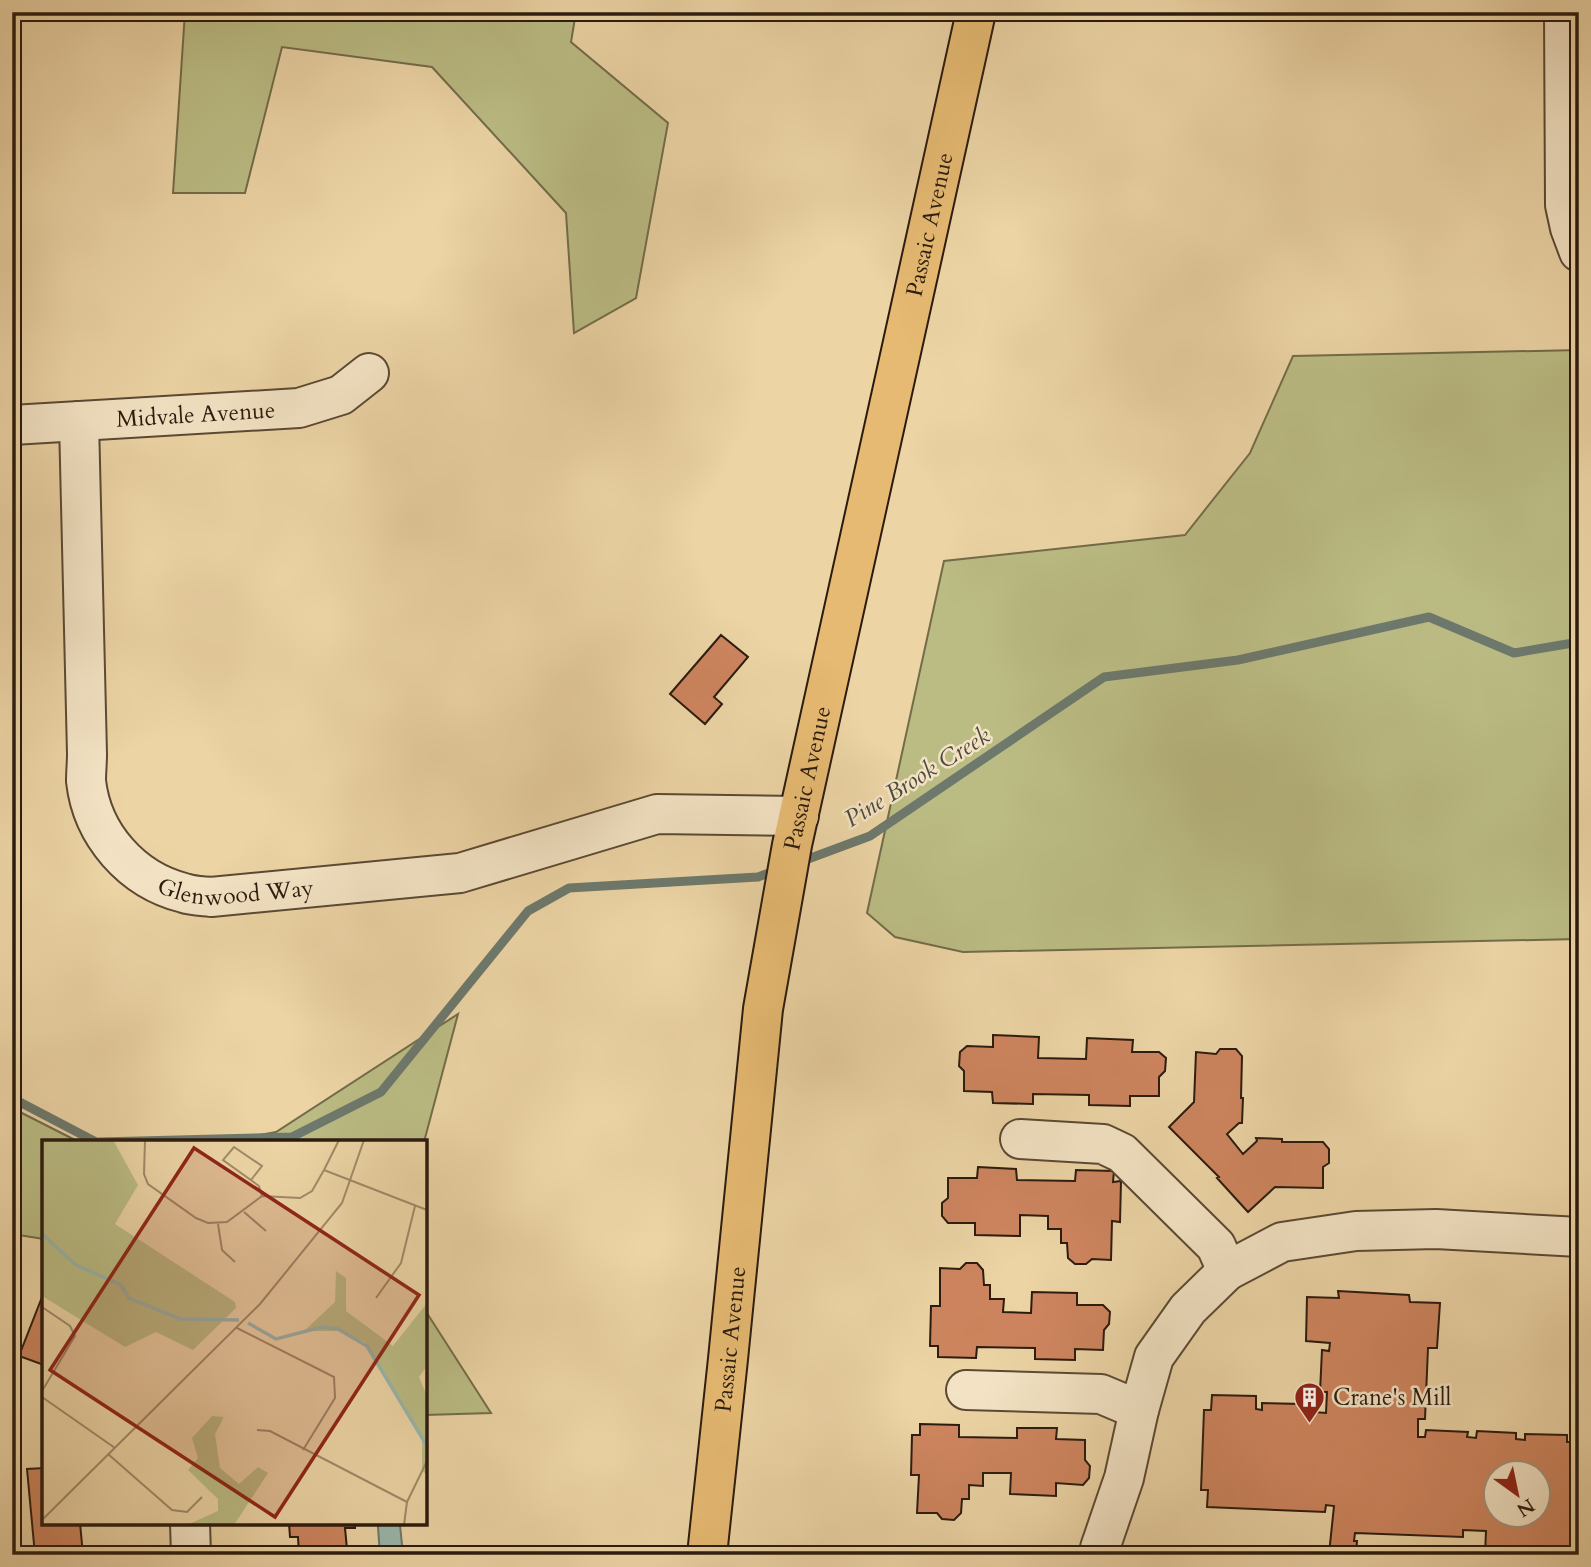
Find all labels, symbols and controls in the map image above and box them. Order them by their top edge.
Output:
street label: Passaic Avenue [899,150,961,299]
street label: Midvale Avenue [115,394,276,435]
street label: Passaic Avenue [776,703,838,853]
water label: Pine Brook Creek [838,719,997,835]
street label: Glenwood Way [153,870,315,914]
inset map [42,1140,427,1525]
street label: Passaic Avenue [707,1265,753,1414]
building icon: Crane's Mill [1293,1380,1327,1424]
place label: Crane's Mill [1333,1382,1452,1413]
north arrow [1482,1458,1552,1528]
text: N [1511,1492,1540,1523]

